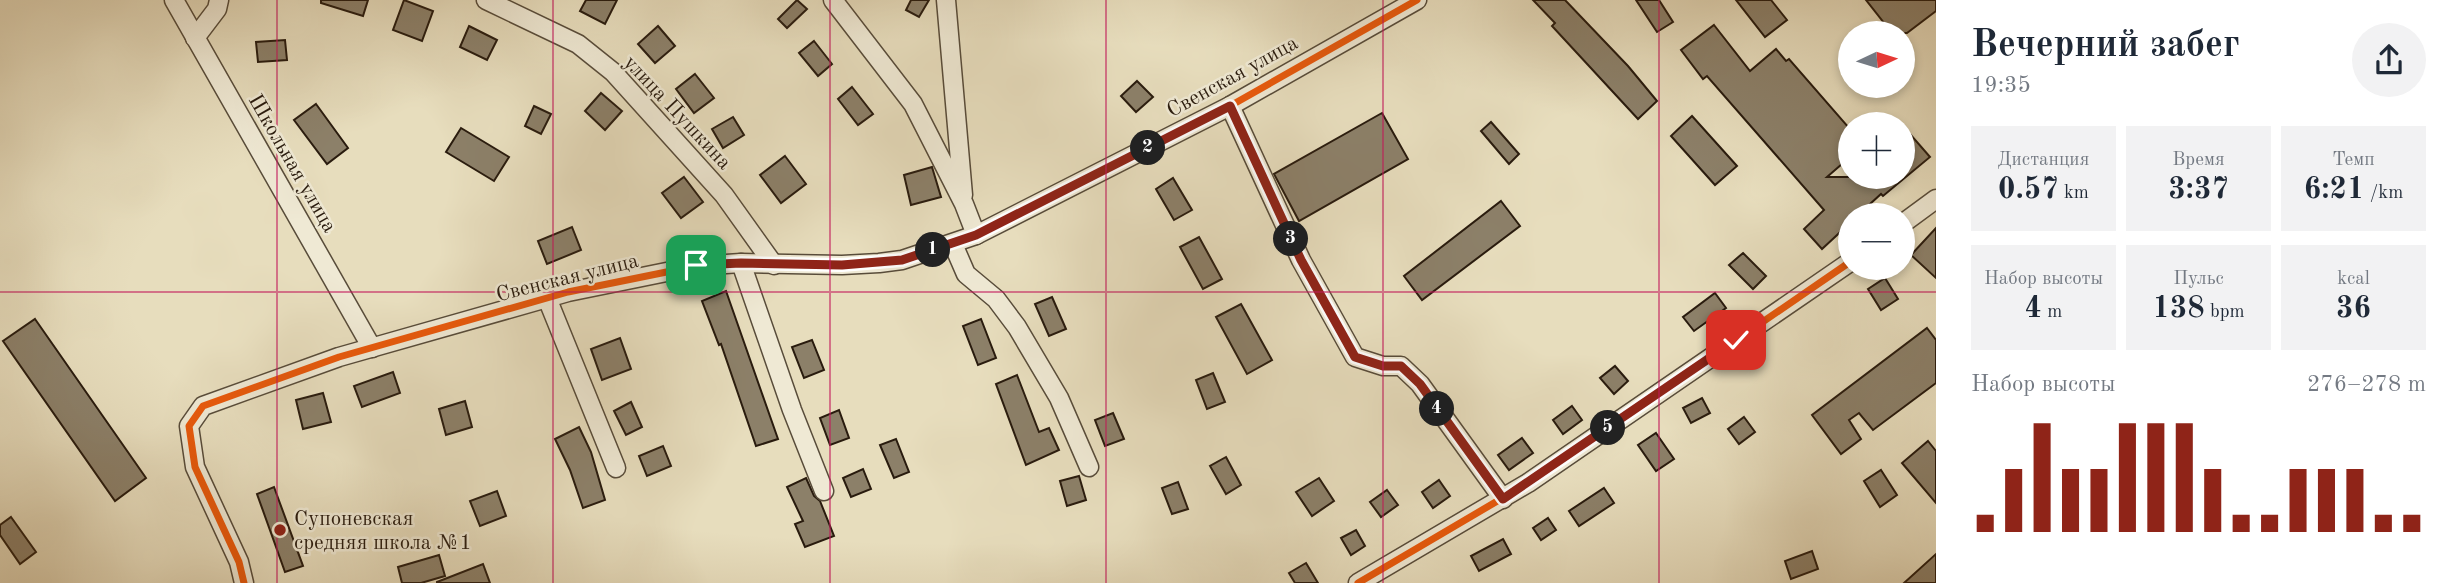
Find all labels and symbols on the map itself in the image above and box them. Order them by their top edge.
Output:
north arrow [1838,21,1914,98]
street label: Свенская улица [1164,33,1302,122]
street label: улица Пушкина [619,52,735,174]
street label: Школьная улица [244,91,340,236]
pin: 2 [1130,130,1166,166]
pin: 3 [1274,222,1308,256]
pin: 1 [916,232,950,268]
pin [666,235,726,295]
street label: Свенская улица [494,251,641,306]
pin [1706,310,1766,370]
pin: 4 [1420,392,1454,426]
pin: 5 [1590,410,1626,446]
place label: Супоневская средняя школа №1 [294,509,472,554]
marker: Супоневская средняя школа №1 [272,522,288,538]

